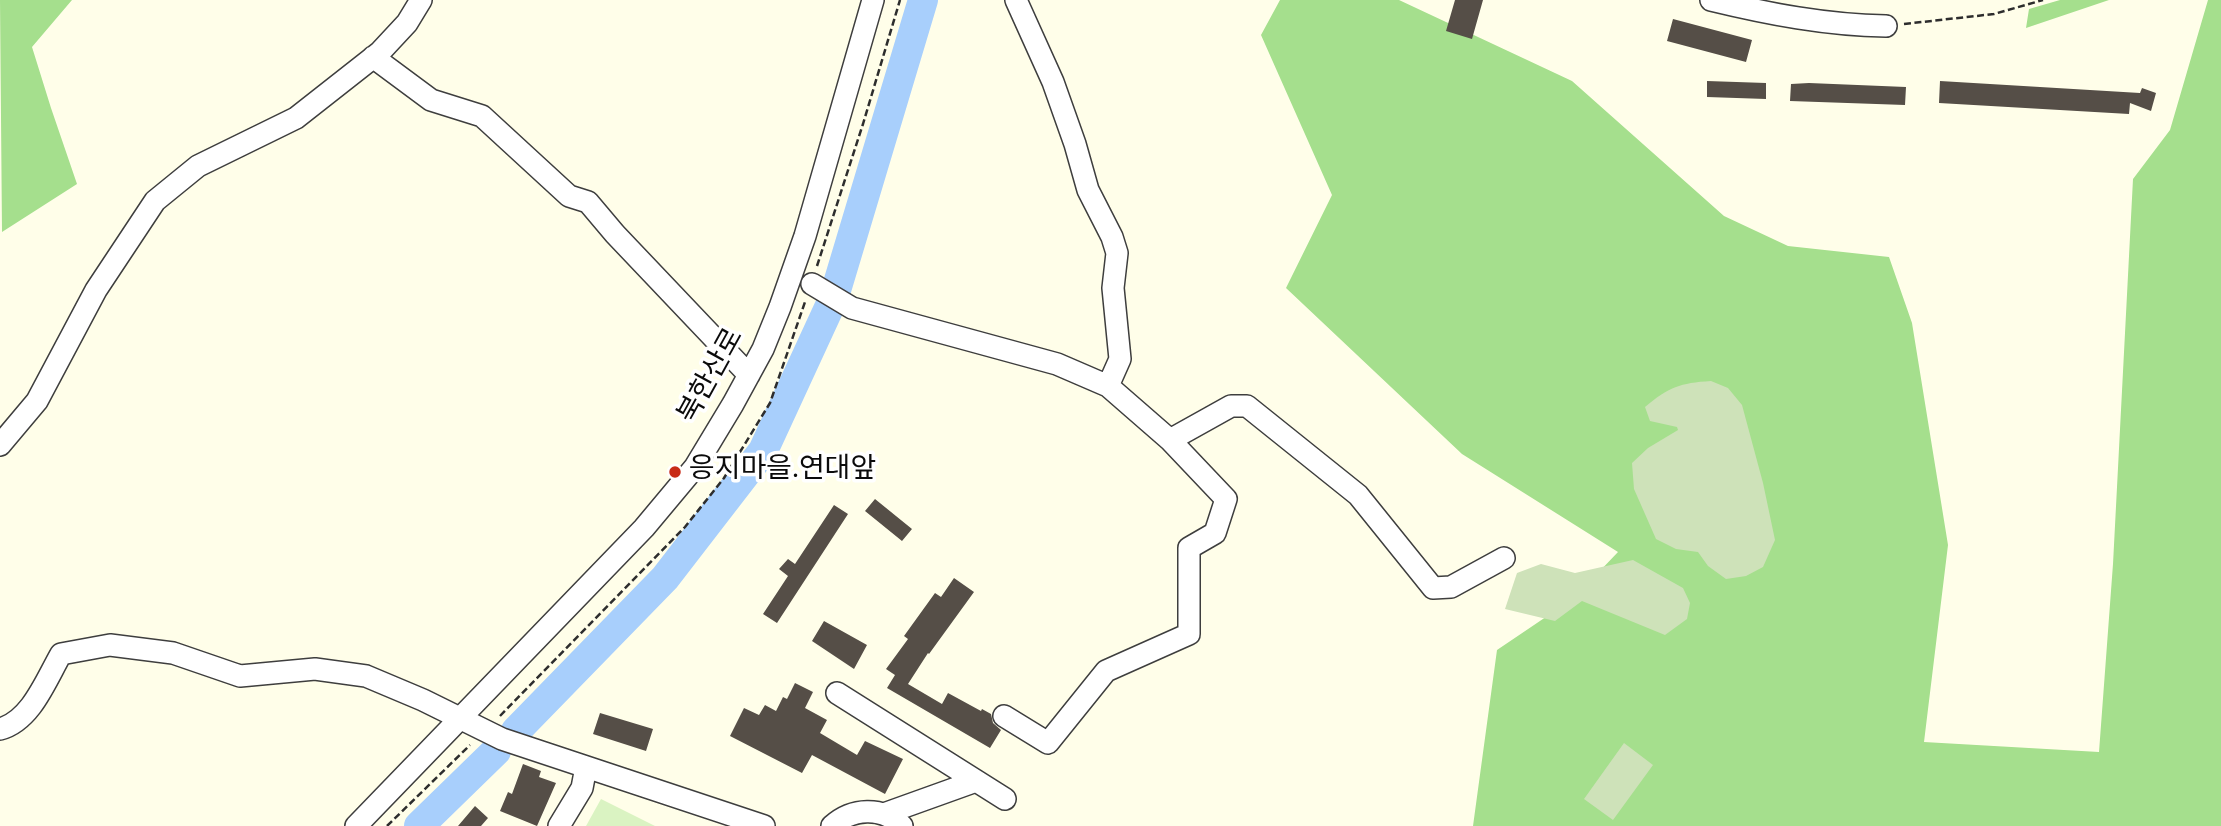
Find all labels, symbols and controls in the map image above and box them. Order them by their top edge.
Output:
street label: 북한산로 [673,324,753,430]
place label: 응지마을.연대앞 [689,455,876,489]
marker: 응지마을.연대앞 [667,464,683,480]

